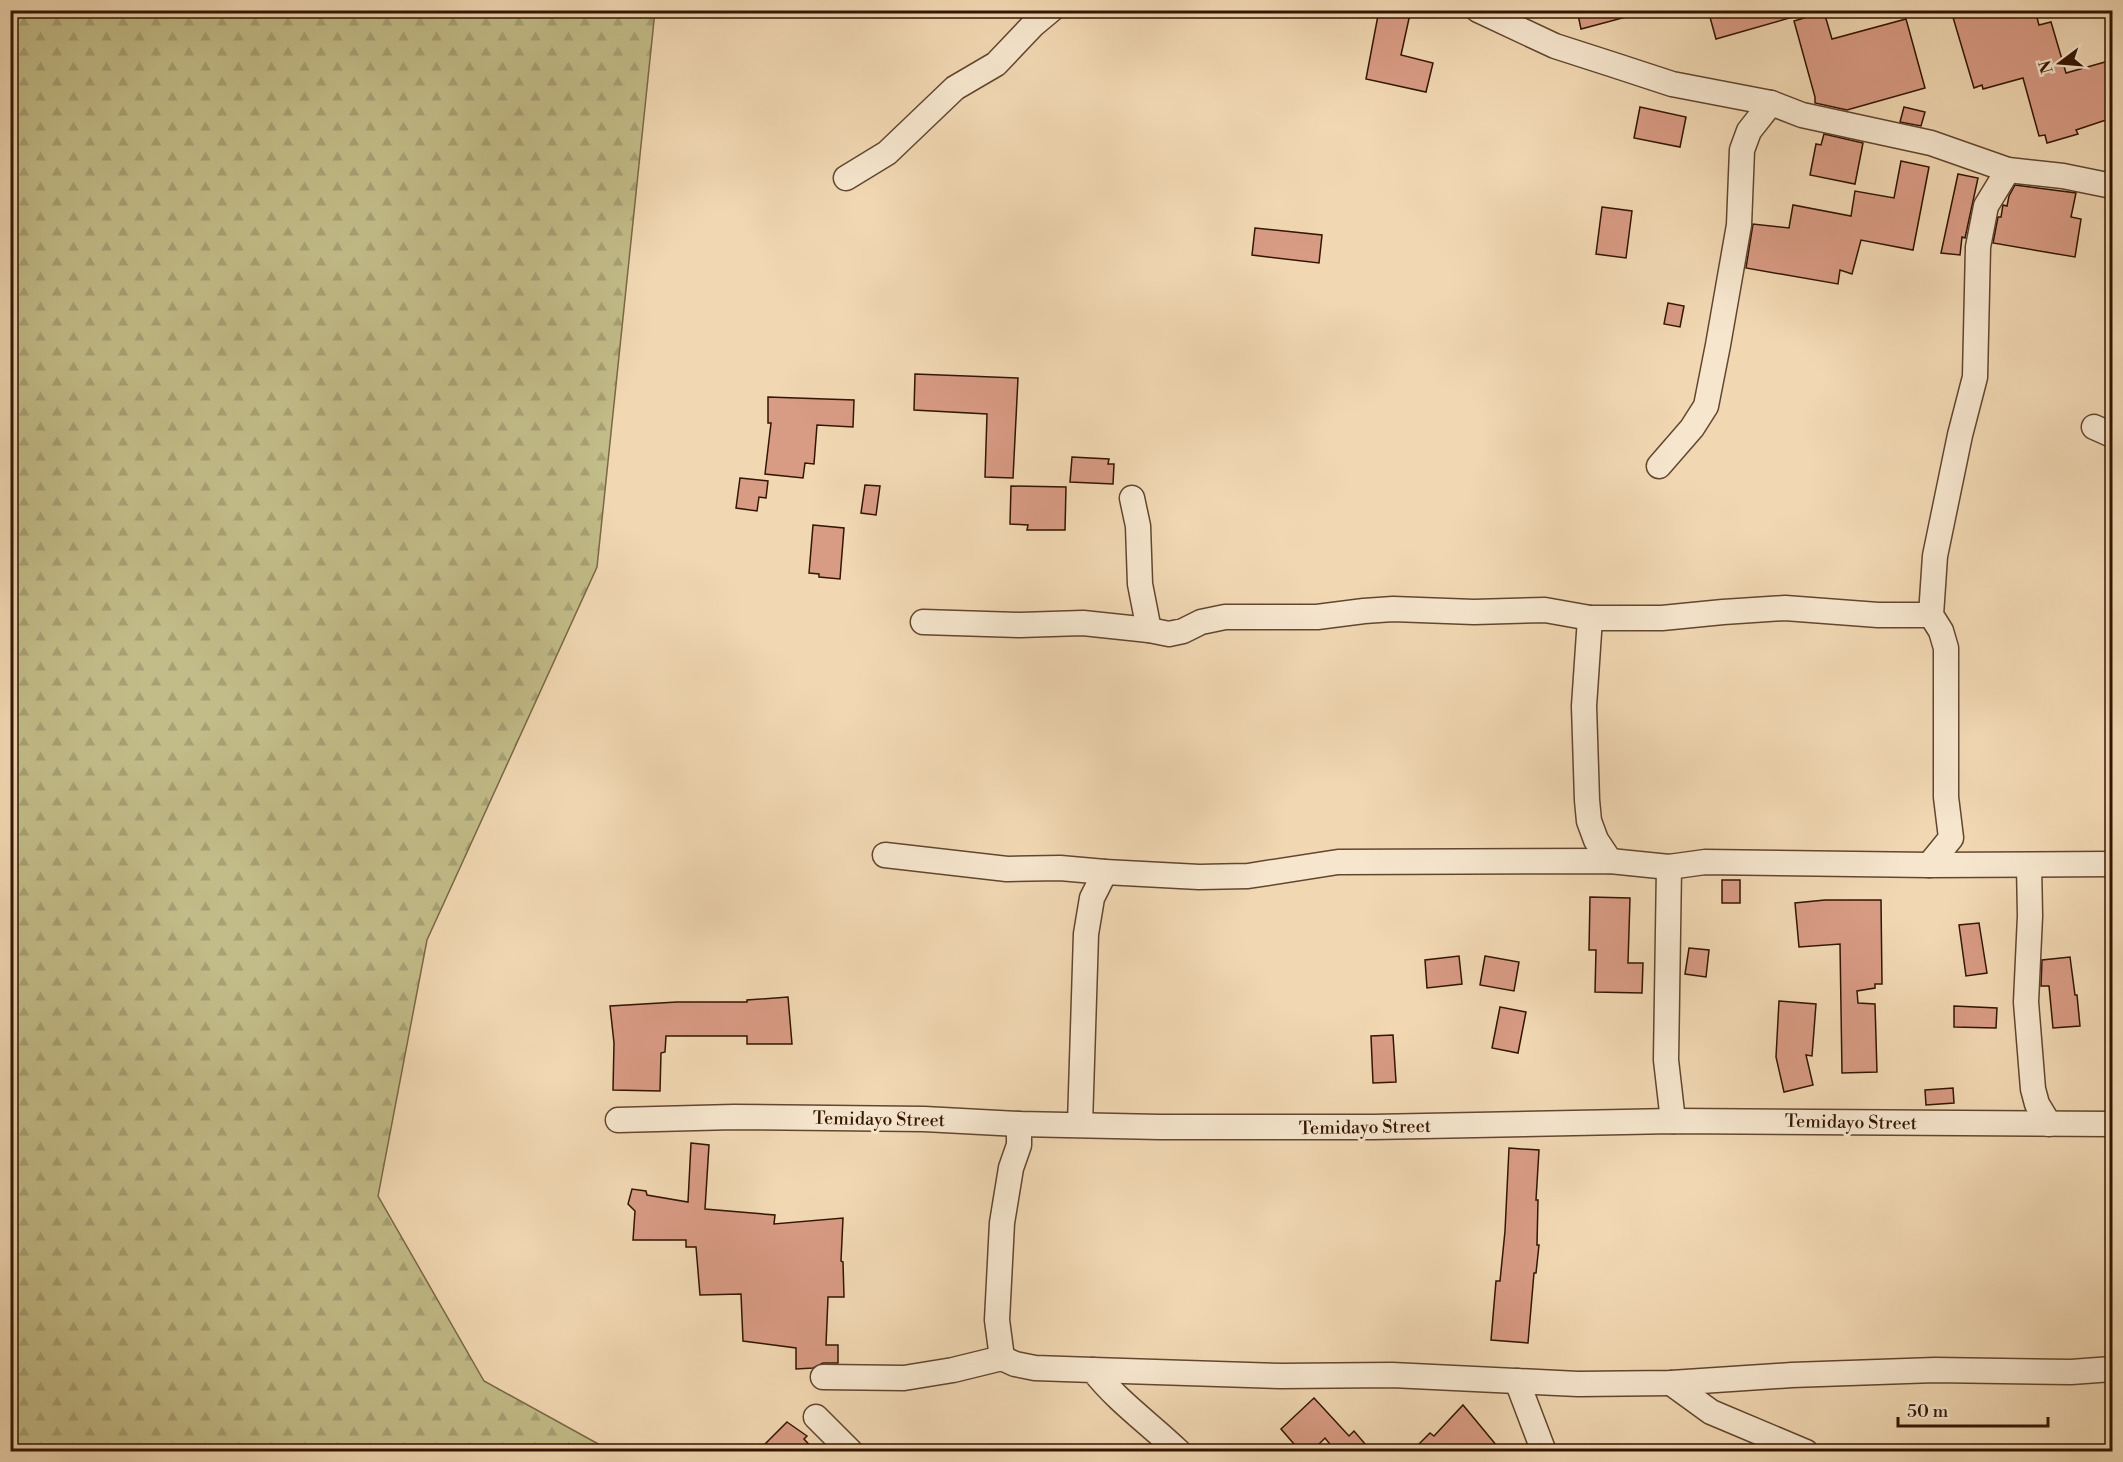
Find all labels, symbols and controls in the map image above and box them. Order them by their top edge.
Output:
north arrow [2030,33,2090,93]
text: N [2035,58,2058,76]
street label: Temidayo Street [813,1107,946,1132]
street label: Temidayo Street [1785,1110,1918,1135]
street label: Temidayo Street [1299,1115,1432,1140]
scale bar [1898,1390,2048,1428]
text: 50 m [1907,1400,1949,1423]

